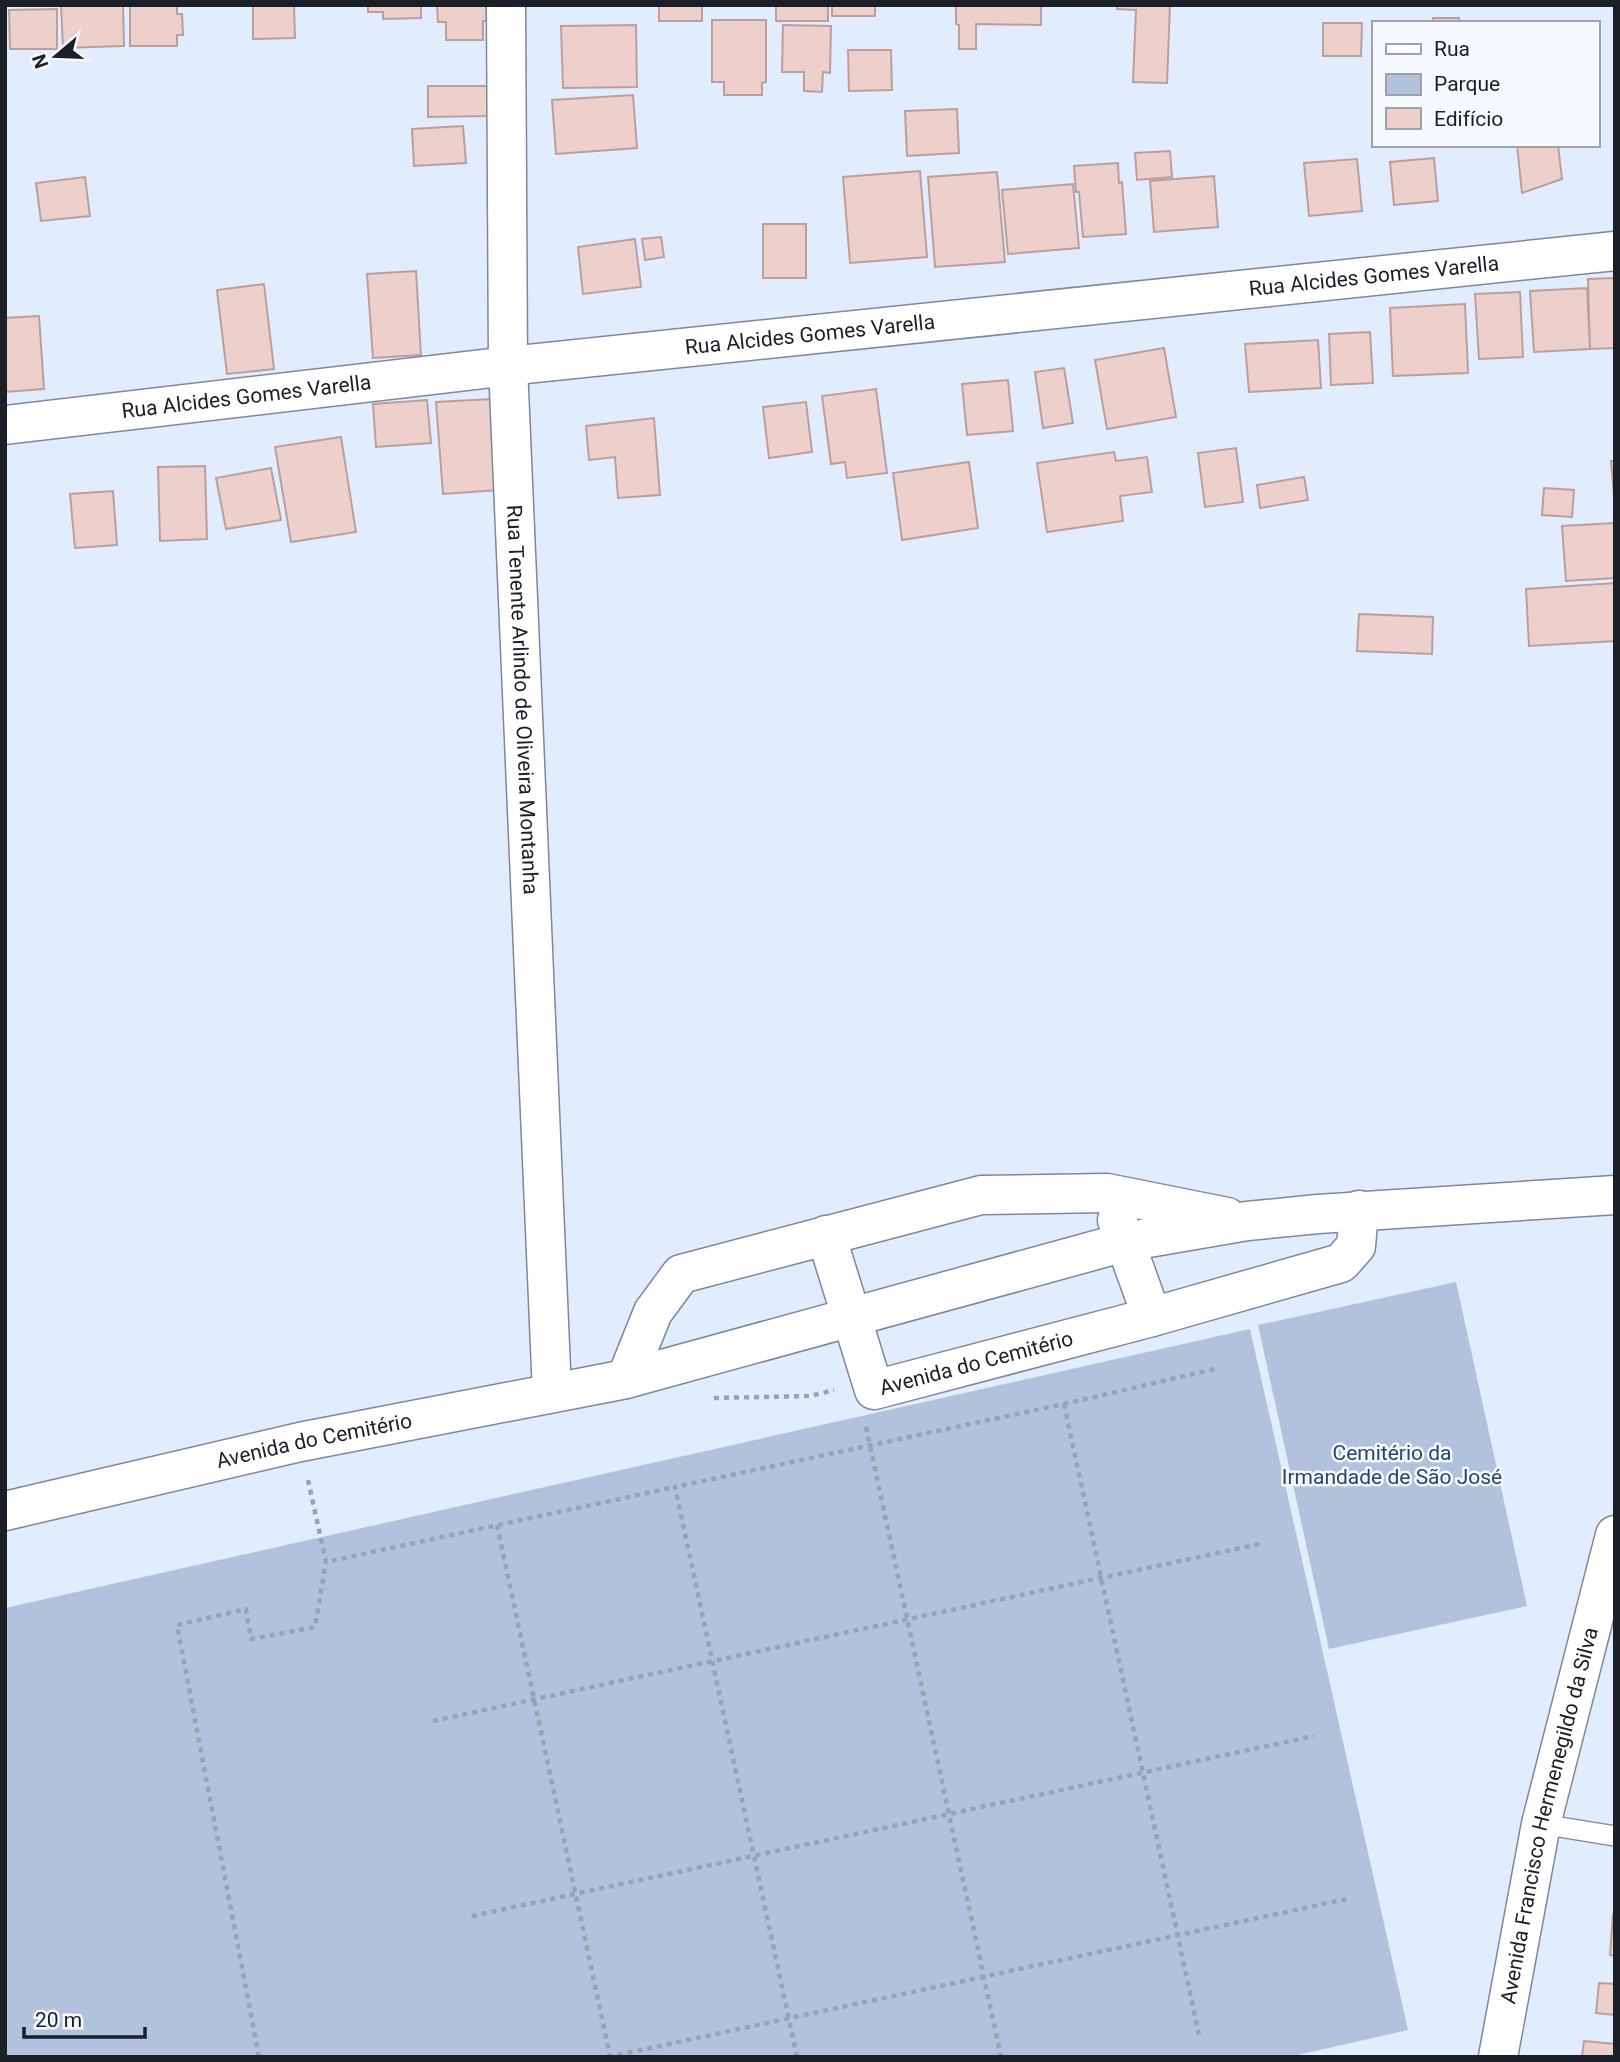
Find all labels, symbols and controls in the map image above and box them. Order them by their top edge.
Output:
north arrow [21,21,91,91]
legend [1372,21,1599,147]
text: Rua [1434,37,1470,61]
text: N [27,51,53,71]
text: Parque [1434,72,1500,96]
text: Edifício [1434,107,1503,131]
street label: Rua Alcides Gomes Varella [1248,251,1500,301]
street label: Rua Alcides Gomes Varella [684,310,936,360]
street label: Rua Alcides Gomes Varella [120,370,372,423]
street label: Rua Tenente Arlindo de Oliveira Montanha [502,504,543,895]
street label: Avenida do Cemitério [877,1326,1076,1400]
street label: Avenida do Cemitério [214,1409,414,1473]
park label: Cemitério da Irmandade de São José [1282,1441,1502,1489]
street label: Avenida Francisco Hermenegildo da Silva [1496,1625,1603,2006]
scale bar [24,1996,145,2040]
text: 20 m [35,2008,82,2032]

